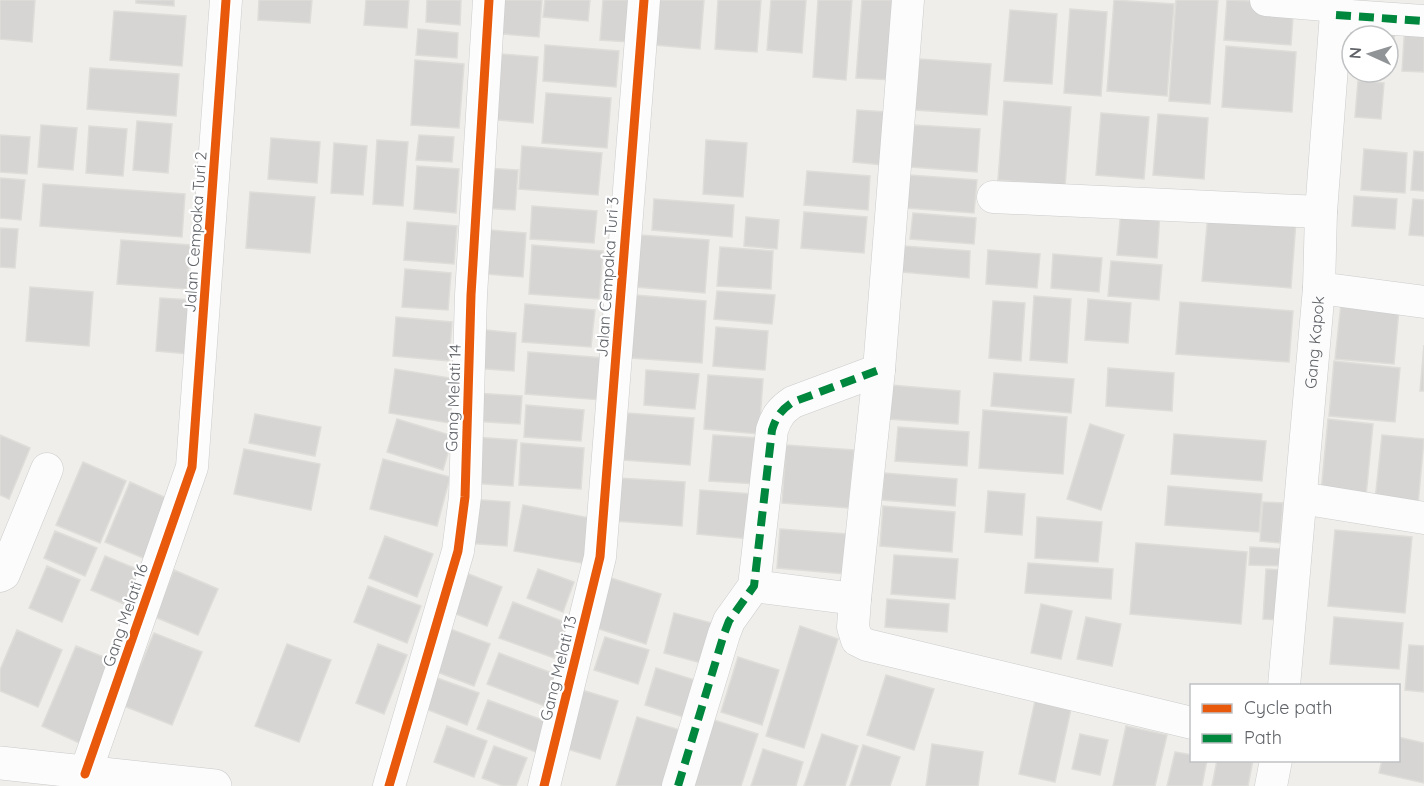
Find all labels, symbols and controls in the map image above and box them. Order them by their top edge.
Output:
north arrow [1340,24,1400,84]
text: N [1345,46,1365,60]
street label: Jalan Cempaka Turi 2 [179,151,211,313]
street label: Jalan Cempaka Turi 3 [591,196,623,358]
street label: Gang Kapok [1300,295,1328,390]
street label: Gang Melati 14 [441,344,465,452]
street label: Gang Melati 16 [98,560,152,669]
street label: Gang Melati 13 [535,613,581,723]
legend [1190,684,1400,762]
text: Cycle path [1244,696,1332,719]
text: Path [1244,726,1282,749]

